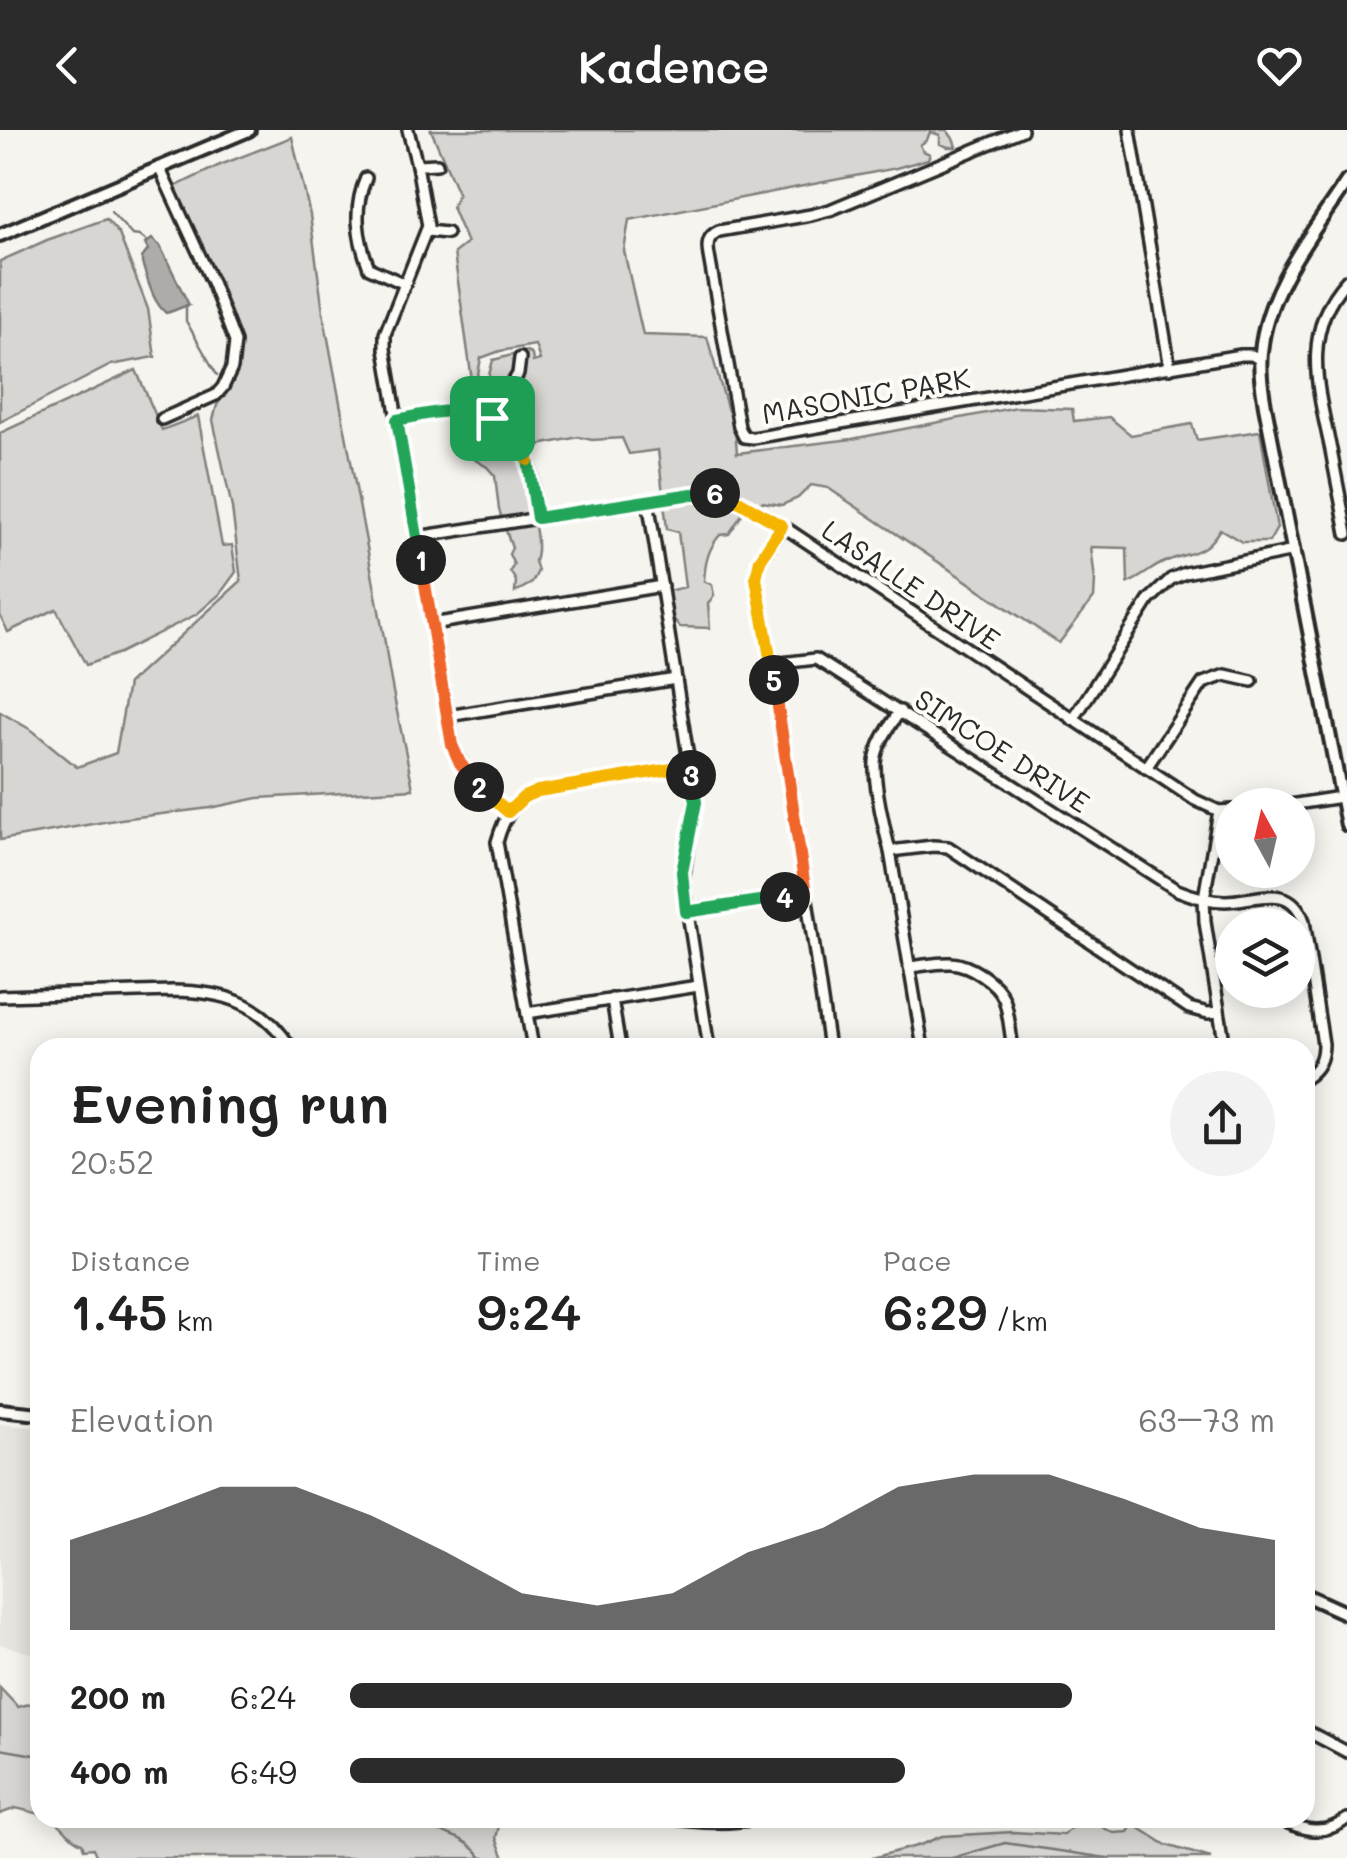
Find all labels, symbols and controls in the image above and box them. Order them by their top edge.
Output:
text: Kadence [578,36,769,94]
icon: back [40,38,95,93]
icon: heart [1252,38,1307,93]
street label: MASONIC PARK [759,359,973,431]
pin [450,376,535,461]
icon: arrive [465,391,520,446]
pin: 6 [690,468,740,518]
text: 6 [707,475,723,511]
street label: LASALLE DRIVE [816,511,1008,657]
pin: 1 [396,535,446,585]
text: 1 [415,542,427,578]
pin: 5 [749,655,799,705]
text: 5 [766,662,782,698]
street label: SIMCOE DRIVE [908,680,1097,820]
pin: 3 [666,750,716,800]
text: 3 [683,757,699,793]
pin: 2 [454,762,504,812]
text: 2 [471,769,487,805]
north arrow [1215,788,1315,888]
map controls [1215,788,1315,1008]
pin: 4 [760,872,810,922]
text: 4 [776,879,794,915]
button: layers [1215,908,1315,1008]
text: Evening run [70,1066,389,1138]
button: share [1170,1071,1275,1176]
text: 20:52 [70,1140,154,1182]
text: Distance [70,1242,191,1278]
text: Time [477,1242,540,1278]
text: Pace [883,1242,952,1278]
text: 1.45 [70,1278,168,1344]
text: 9:24 [477,1278,581,1344]
text: 6:29 [883,1278,987,1344]
text: km [168,1302,214,1338]
text: /km [987,1302,1048,1338]
text: Elevation [70,1398,214,1440]
text: 63–73 m [1138,1398,1275,1440]
text: 200 m [70,1675,166,1717]
text: 6:24 [230,1675,296,1717]
text: 400 m [70,1750,168,1792]
text: 6:49 [230,1750,297,1792]

